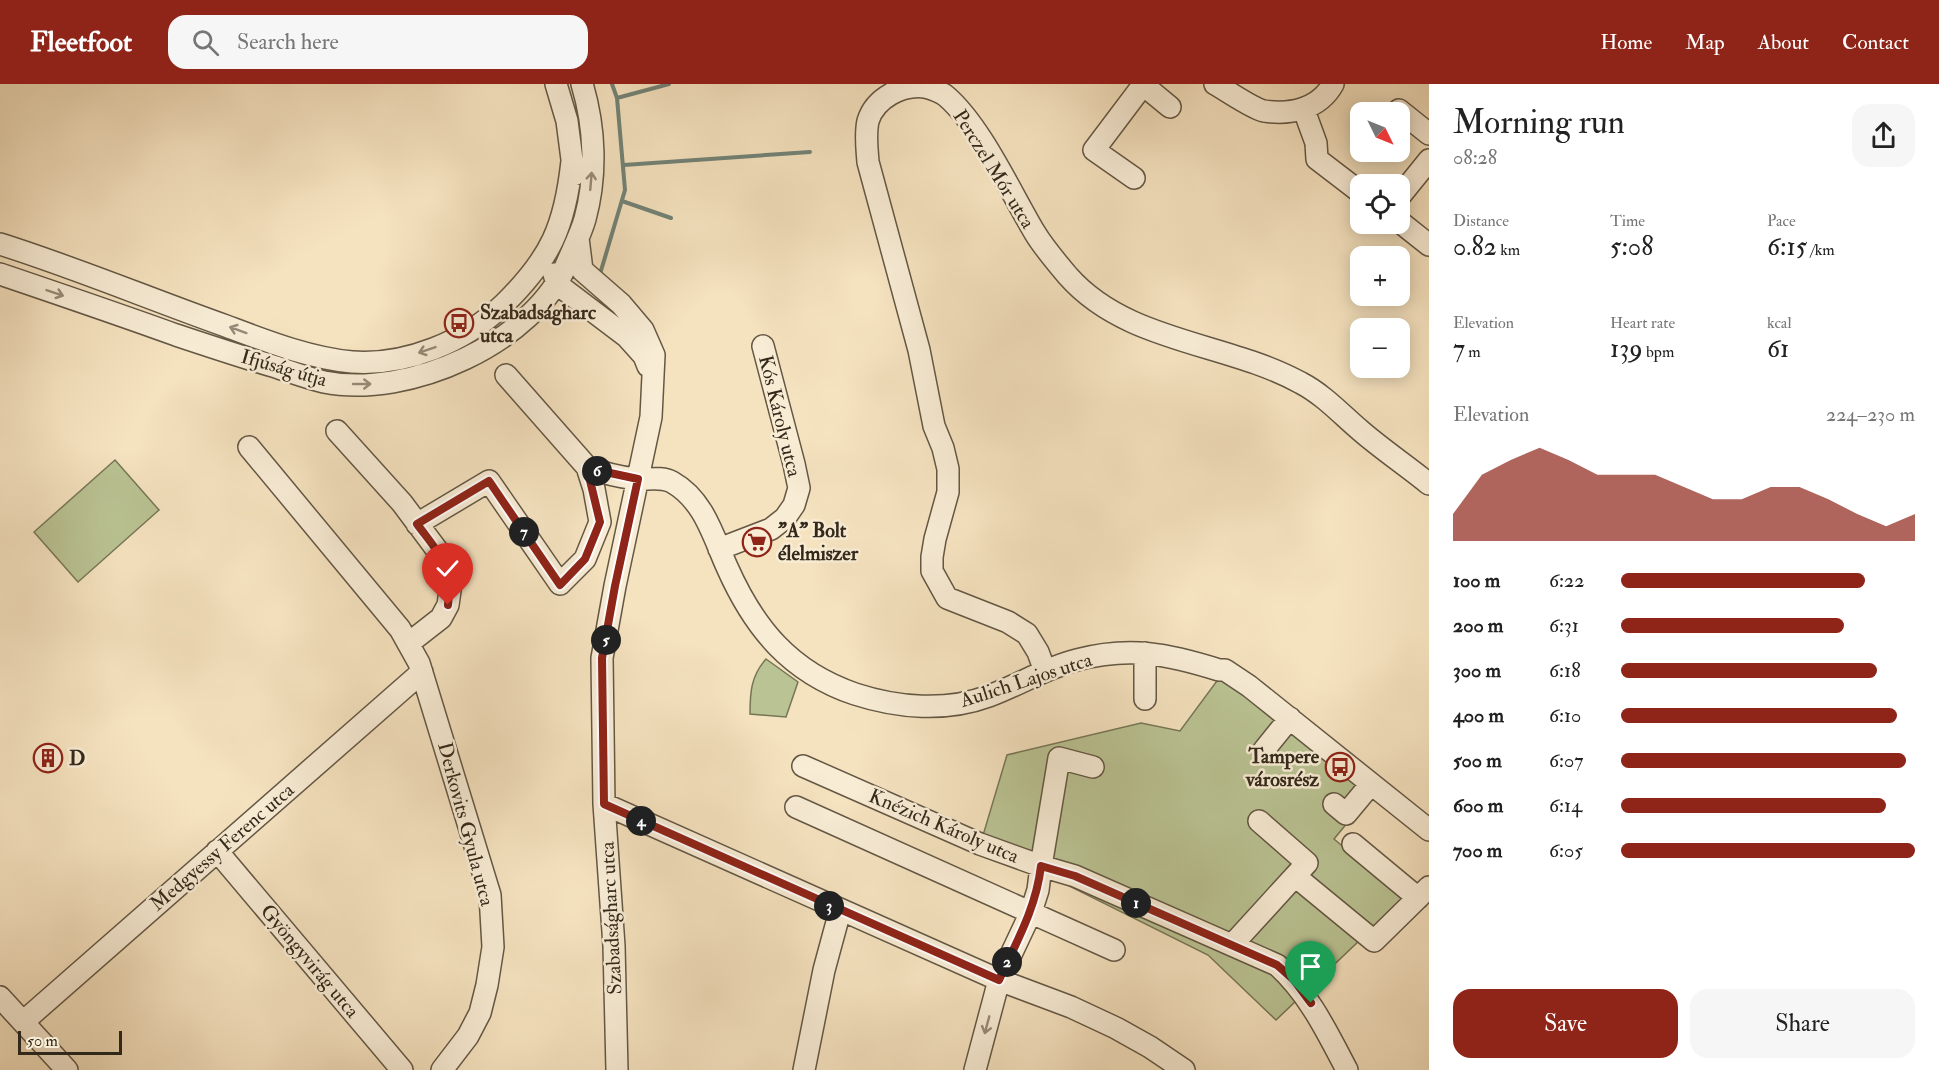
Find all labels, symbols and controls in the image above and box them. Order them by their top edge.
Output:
search box [168,15,588,69]
text: Fleetfoot [30,25,132,60]
icon: search [189,26,222,59]
text: Search here [237,28,339,56]
text: Home [1600,29,1652,56]
text: Map [1685,29,1725,56]
text: About [1758,29,1809,56]
text: Contact [1842,29,1909,56]
north arrow [1350,102,1410,162]
map controls [1350,102,1410,378]
text: Morning run [1453,102,1625,143]
button: share [1852,104,1915,167]
street label: Perczel Mór utca [947,105,1041,234]
text: 08:28 [1453,145,1497,170]
one-way arrow [586,171,597,191]
button: locate [1350,174,1410,234]
text: Distance [1453,211,1509,231]
text: Time [1610,211,1645,231]
text: Pace [1767,211,1796,231]
text: 0.82 [1453,231,1497,263]
text: 5:08 [1610,231,1653,263]
text: 6:15 [1767,231,1807,263]
text: km [1497,240,1520,260]
text: /km [1807,240,1835,260]
button: + [1350,246,1410,306]
one-way arrow [45,288,64,299]
place label: Szabadságharc utca [479,300,597,348]
bus stop icon: Szabadságharc utca [443,307,475,339]
text: Elevation [1453,313,1514,333]
text: Heart rate [1610,313,1675,333]
text: kcal [1767,313,1792,333]
button: − [1350,318,1410,378]
one-way arrow [229,324,248,335]
text: 7 [1453,333,1465,365]
text: 139 [1610,333,1643,365]
text: 61 [1767,333,1789,365]
text: m [1465,342,1481,362]
text: bpm [1643,342,1674,362]
street label: Ifjúság útja [238,344,331,392]
one-way arrow [418,346,437,357]
street label: Kós Károly utca [753,353,807,480]
one-way arrow [351,378,371,390]
text: Elevation [1453,402,1529,427]
text: 224–230 m [1826,402,1915,427]
pin: 6 [582,456,612,486]
text: 6 [593,461,601,481]
pin: 7 [509,517,539,547]
place label: "A" Bolt élelmiszer [778,518,859,566]
text: 7 [520,522,528,542]
supermarket icon: "A" Bolt élelmiszer [741,526,773,558]
pin [422,543,473,605]
icon: check [431,552,464,585]
text: 100 m [1453,568,1500,593]
text: 6:22 [1549,568,1584,593]
text: 200 m [1453,613,1503,638]
text: 6:31 [1549,613,1579,638]
pin: 5 [591,625,621,655]
text: 5 [602,630,610,650]
street label: Aulich Lajos utca [956,647,1096,713]
text: 300 m [1453,658,1501,683]
text: 6:18 [1549,658,1581,683]
text: 400 m [1453,703,1504,728]
text: 6:10 [1549,703,1581,728]
street label: Derkovits Gyula utca [432,739,500,909]
building icon: D [32,742,64,774]
place label: Tampere városrész [1245,744,1320,792]
place label: D [69,746,85,771]
text: 500 m [1453,748,1502,773]
text: 6:07 [1549,748,1583,773]
bus stop icon: Tampere városrész [1324,751,1356,783]
street label: Medgyessy Ferenc utca [145,777,300,916]
street label: Knézich Károly utca [865,783,1023,869]
text: 600 m [1453,793,1503,818]
text: 6:14 [1549,793,1582,818]
pin: 4 [626,806,656,836]
text: 4 [637,811,645,831]
text: 700 m [1453,838,1502,863]
text: 6:05 [1549,838,1583,863]
street label: Szabadságharc utca [594,840,627,995]
pin: 1 [1121,888,1151,918]
pin: 3 [814,891,844,921]
text: 1 [1133,893,1139,913]
text: 3 [826,896,832,916]
street label: Gyöngyvirág utca [255,899,365,1024]
pin [1285,941,1336,1003]
pin: 2 [992,947,1022,977]
icon: arrive [1294,950,1327,983]
text: 2 [1003,952,1011,972]
button: Save [1453,989,1678,1058]
button: Share [1690,989,1915,1058]
one-way arrow [980,1015,992,1034]
scale bar [18,1028,122,1056]
text: 50 m [27,1031,58,1051]

